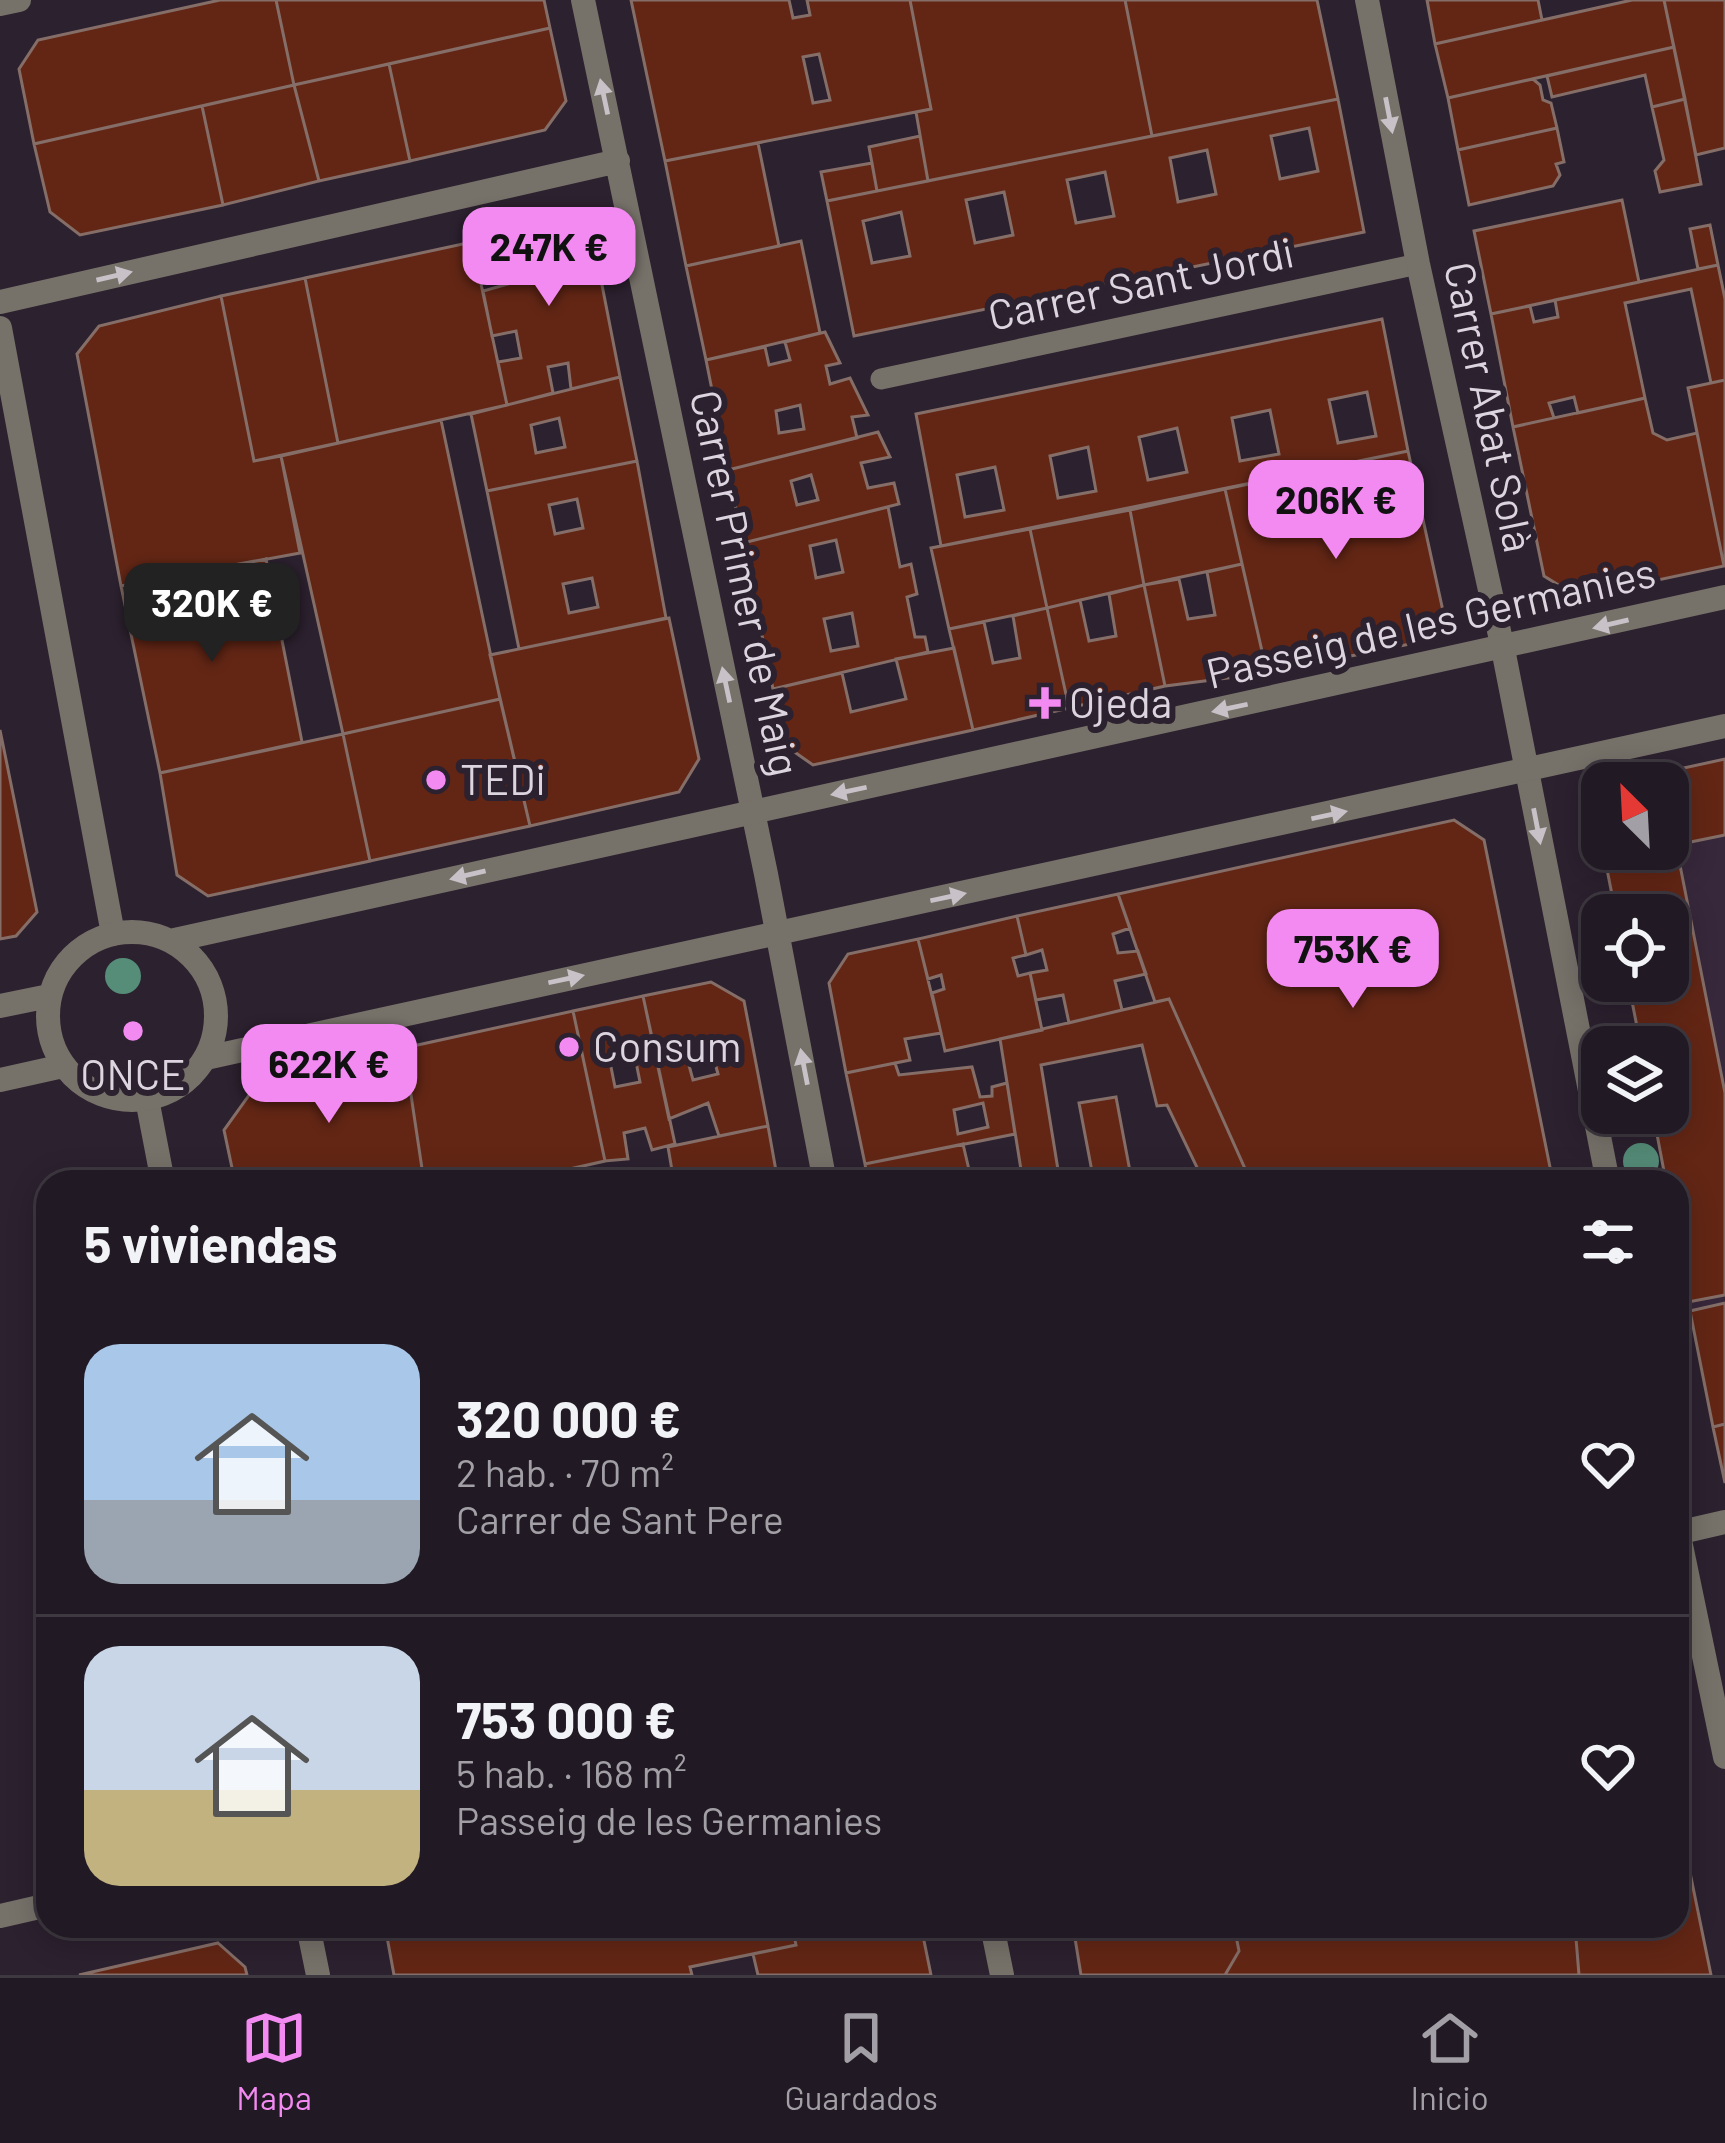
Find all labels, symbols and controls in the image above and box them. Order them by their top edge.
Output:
one-way arrow [594,78,613,116]
one-way arrow [1380,97,1399,134]
pin: 247K € [451,207,647,309]
text: 247K € [490,222,608,269]
street label: Carrer Sant Jordi [983,225,1298,339]
street label: Carrer Abat Solà [1436,257,1546,556]
one-way arrow [96,266,133,285]
street label: Carrer Primer de Maig [681,385,812,780]
pin: 206K € [1238,460,1434,562]
text: 206K € [1275,475,1397,522]
street label: Passeig de les Germanies [1201,545,1660,698]
pin: 320K € [114,563,310,665]
text: 320K € [151,578,273,625]
one-way arrow [1593,615,1630,634]
one-way arrow [715,665,734,703]
place label: Ojeda [1069,676,1172,727]
marker: Ojeda [1032,690,1058,716]
one-way arrow [1211,700,1249,719]
place label: TEDi [460,753,546,803]
north arrow [1581,762,1689,870]
map controls [1581,762,1689,1134]
marker: TEDi [423,767,449,793]
one-way arrow [830,783,868,802]
one-way arrow [1310,804,1348,823]
one-way arrow [1528,807,1547,845]
one-way arrow [449,867,487,886]
one-way arrow [929,887,967,906]
button: locate [1581,894,1689,1002]
pin: 753K € [1255,909,1451,1011]
text: 753K € [1294,924,1412,971]
one-way arrow [548,968,586,987]
marker: ONCE [120,1018,146,1044]
place label: Consum [593,1020,741,1070]
pin: 622K € [231,1024,427,1126]
button: layers [1581,1026,1689,1134]
marker: Consum [556,1034,582,1060]
text: 622K € [268,1039,390,1086]
place label: ONCE [80,1048,186,1098]
one-way arrow [794,1048,813,1085]
icon: filters [1575,1209,1641,1275]
text: 5 viviendas [84,1212,338,1273]
text: 320 000 € [456,1387,681,1448]
icon: home [180,1392,324,1536]
icon: heart [1575,1431,1641,1497]
text: 2 hab. · 70 m² [456,1448,674,1495]
text: Carrer de Sant Pere [456,1495,784,1542]
text: 753 000 € [456,1688,676,1749]
icon: home [180,1694,324,1838]
icon: heart [1575,1733,1641,1799]
text: 5 hab. · 168 m² [456,1749,687,1796]
text: Passeig de les Germanies [456,1796,882,1843]
tab: Mapa [236,2005,312,2117]
tab: Guardados [784,2005,938,2117]
tab: Inicio [1410,2005,1489,2117]

